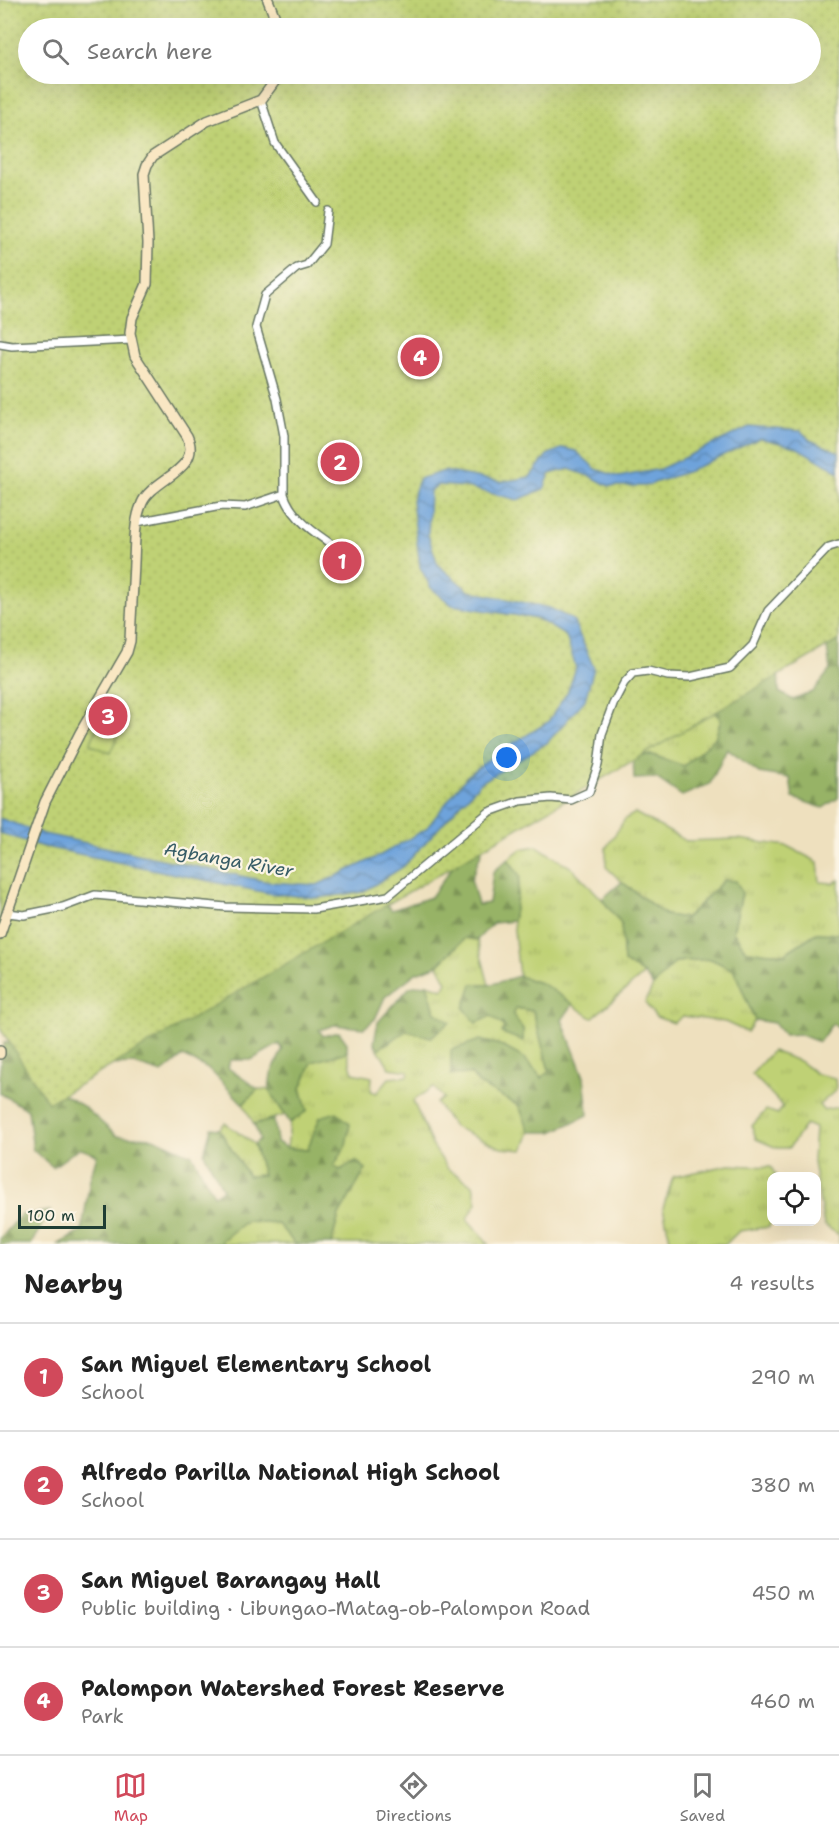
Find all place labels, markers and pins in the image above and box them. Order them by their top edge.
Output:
pin: 4 [400,334,440,380]
pin: 2 [320,440,360,484]
pin: 1 [322,538,362,584]
pin: 3 [88,694,128,738]

